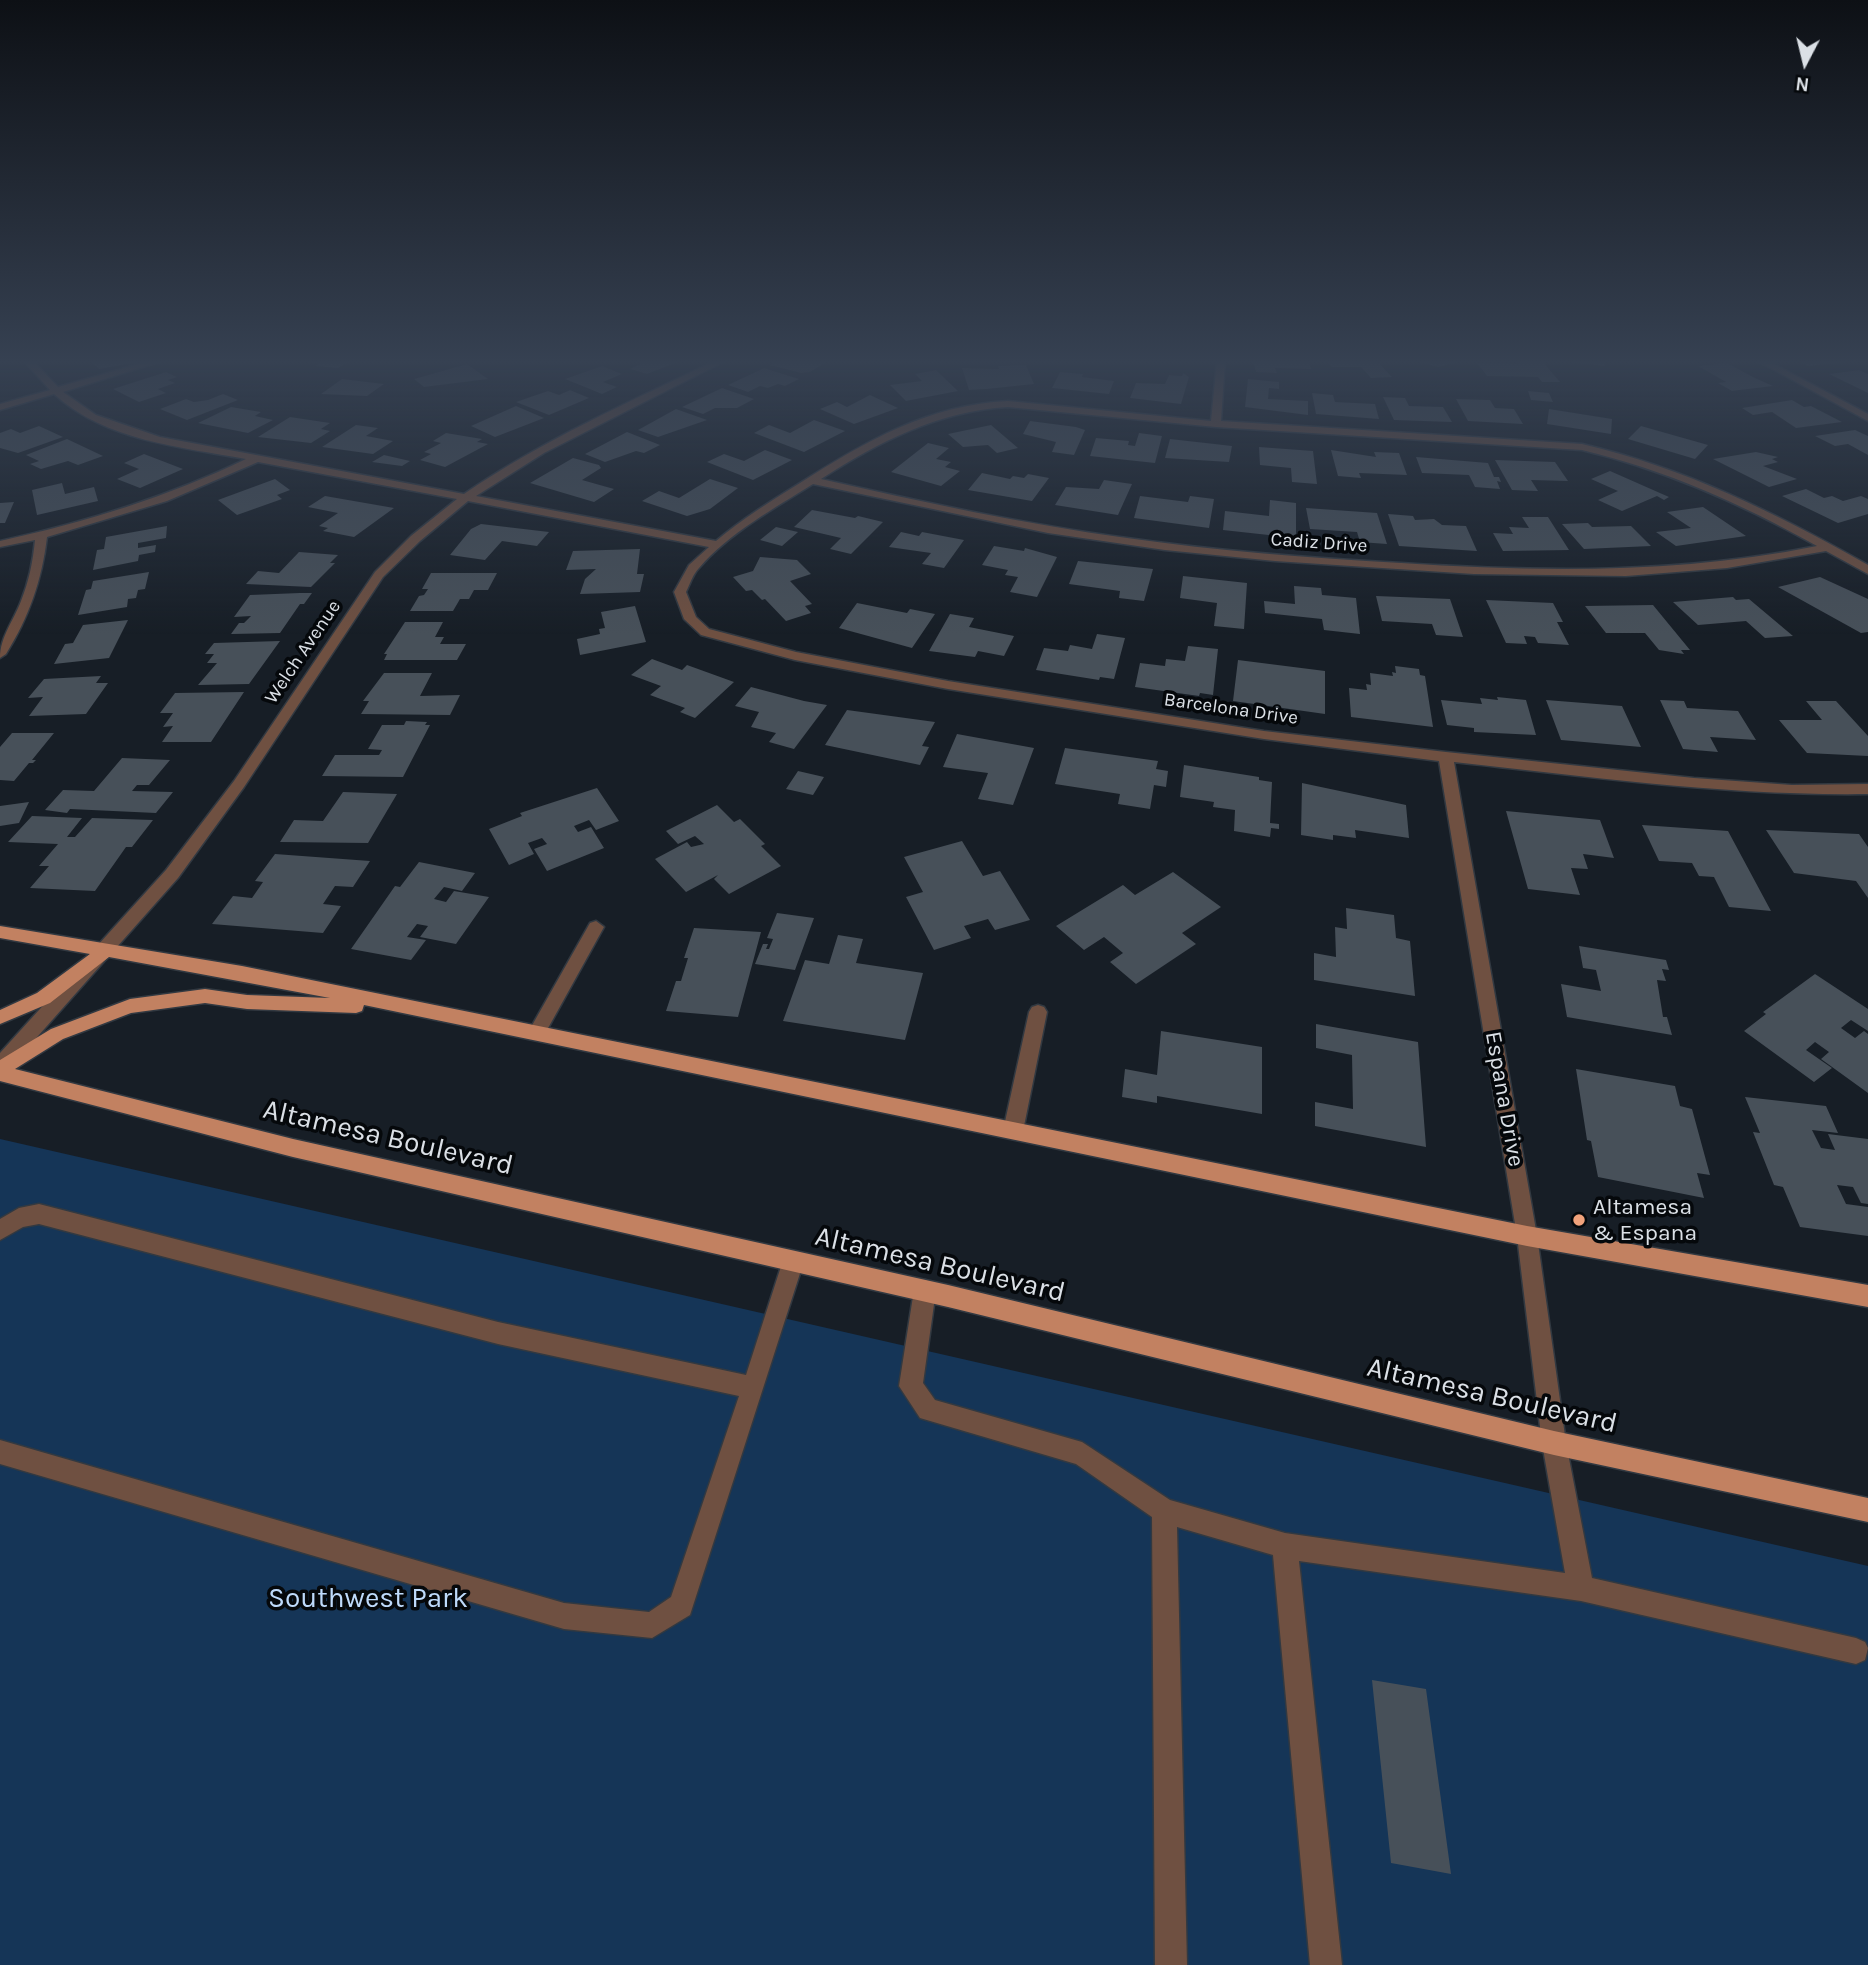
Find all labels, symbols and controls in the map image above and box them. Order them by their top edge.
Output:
north arrow [1770,28,1840,98]
text: N [1794,72,1811,96]
street label: Cadiz Drive [1270,528,1368,558]
street label: Welch Avenue [260,596,346,708]
street label: Barcelona Drive [1162,688,1300,730]
street label: Espana Drive [1479,1029,1529,1169]
street label: Altamesa Boulevard [260,1093,516,1183]
place label: Altamesa & Espana [1593,1193,1697,1247]
marker: Altamesa & Espana [1571,1212,1587,1228]
street label: Altamesa Boulevard [812,1220,1068,1310]
street label: Altamesa Boulevard [1364,1351,1620,1441]
park label: Southwest Park [268,1582,468,1616]

